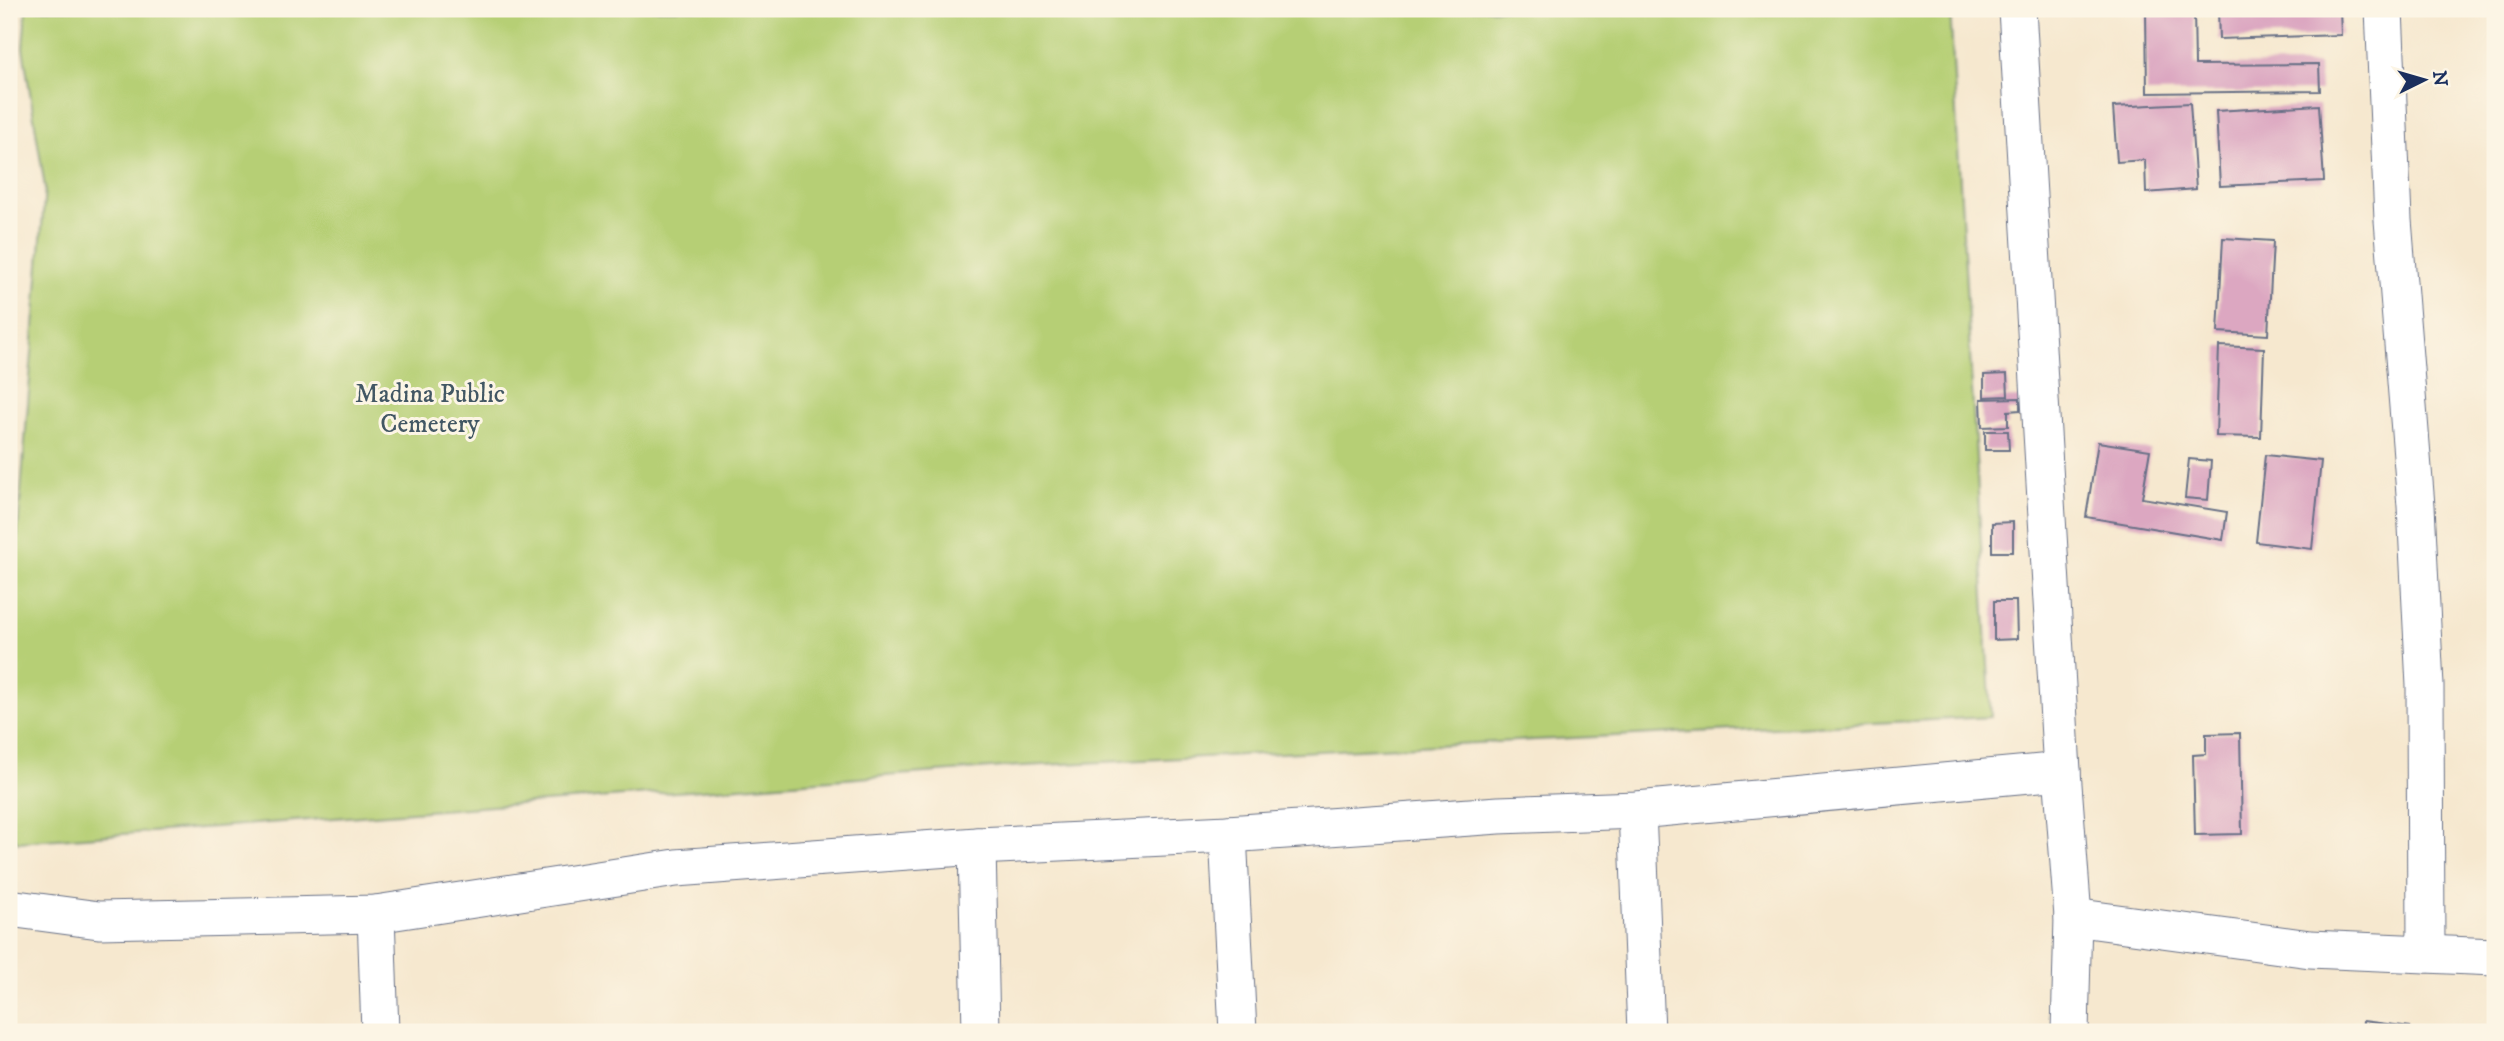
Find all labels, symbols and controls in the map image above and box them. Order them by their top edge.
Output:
north arrow [2388,46,2458,116]
text: N [2427,70,2452,88]
park label: Madina Public Cemetery [355,378,505,441]

